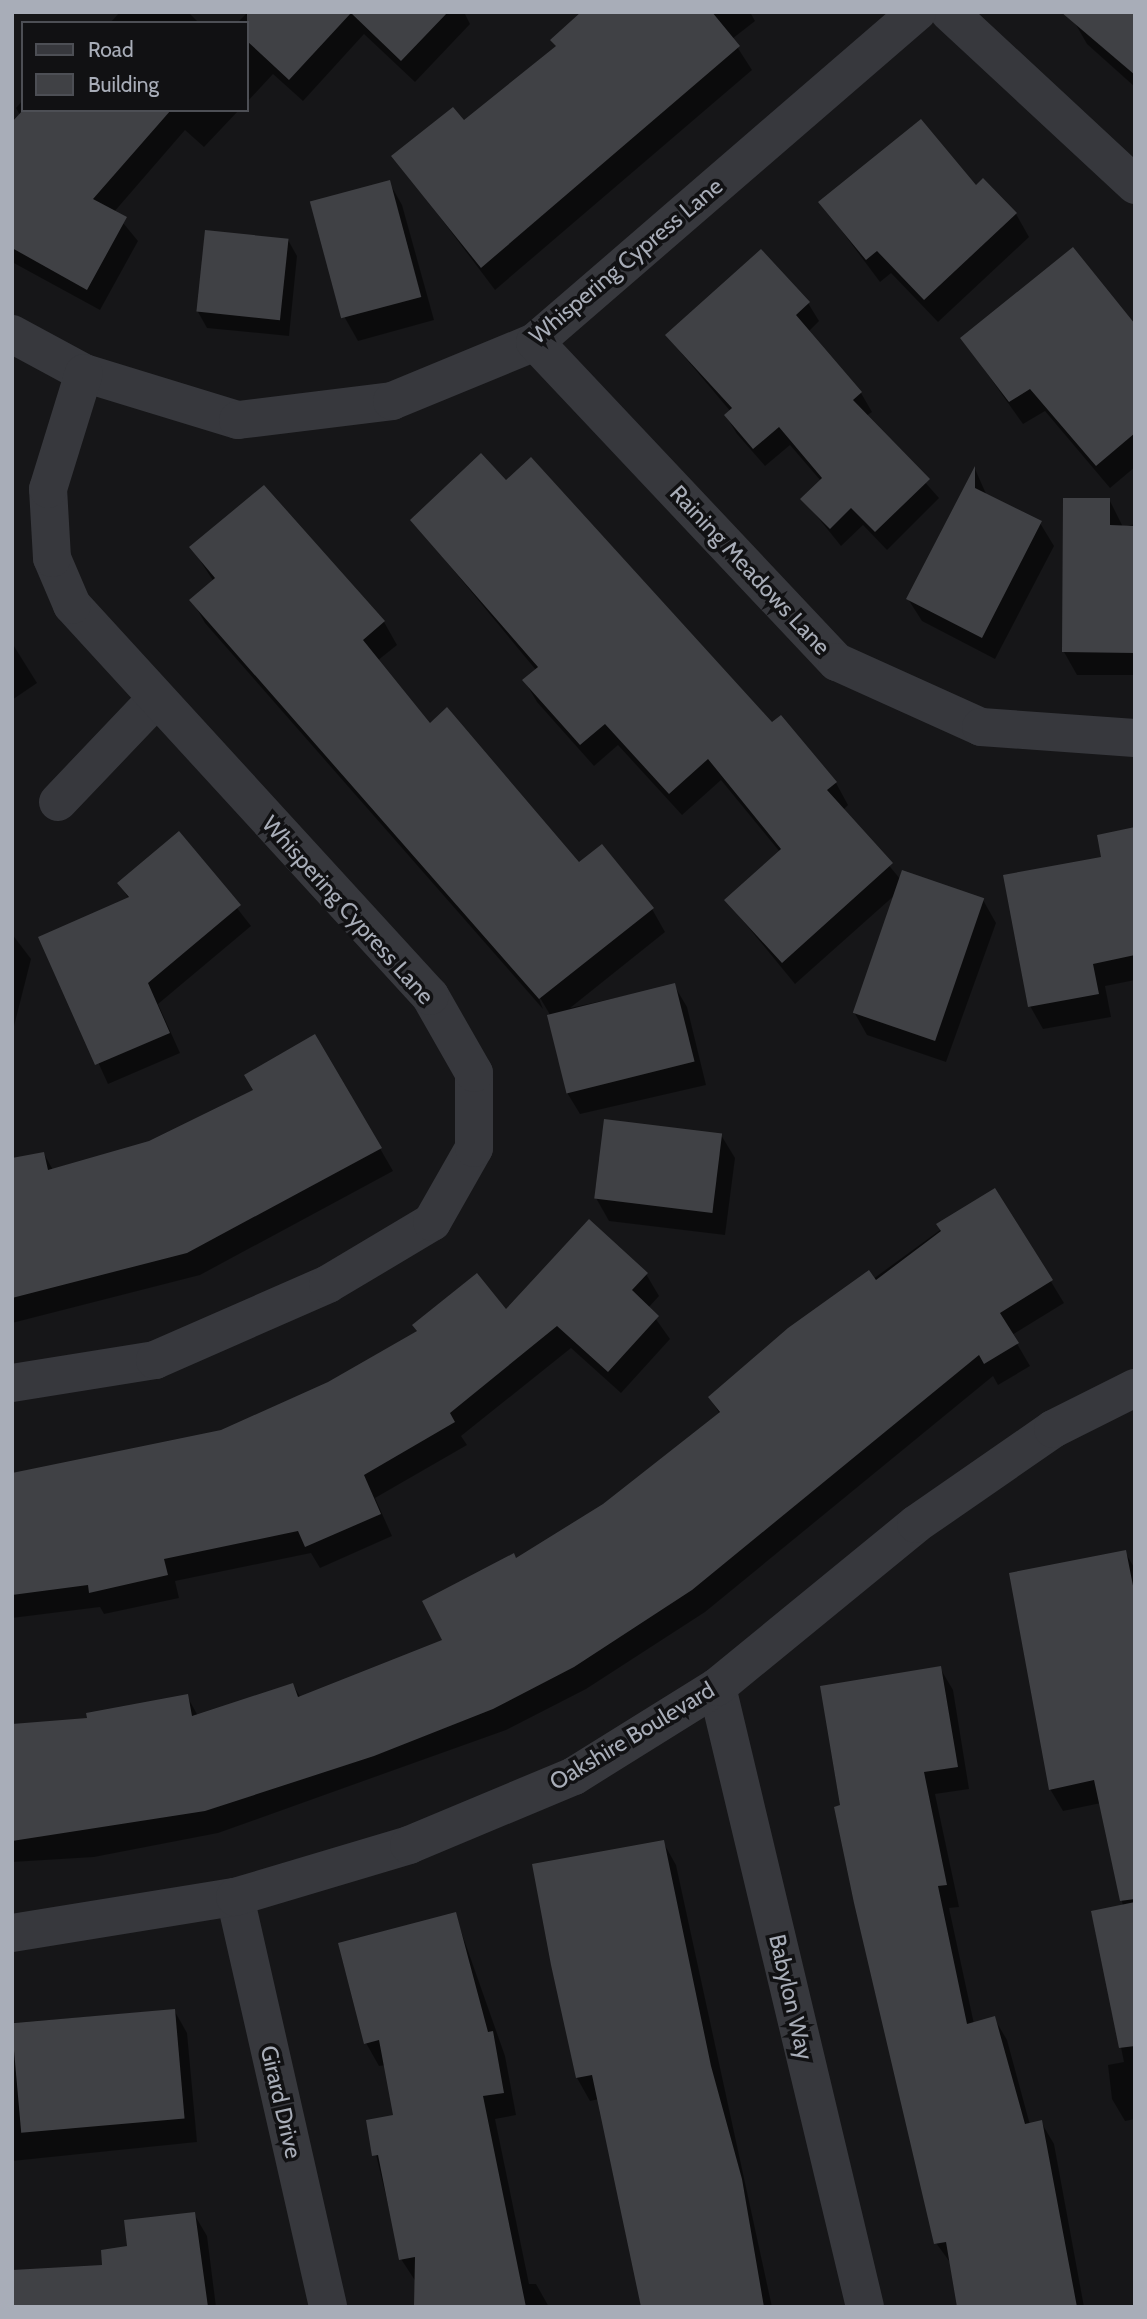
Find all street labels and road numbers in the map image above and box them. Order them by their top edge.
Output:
street label: Whispering Cypress Lane [524,172,728,350]
street label: Raining Meadows Lane [664,479,836,661]
street label: Whispering Cypress Lane [256,810,440,1010]
street label: Oakshire Boulevard [545,1676,719,1796]
street label: Babylon Way [763,1932,819,2062]
street label: Girard Drive [255,2043,307,2161]

